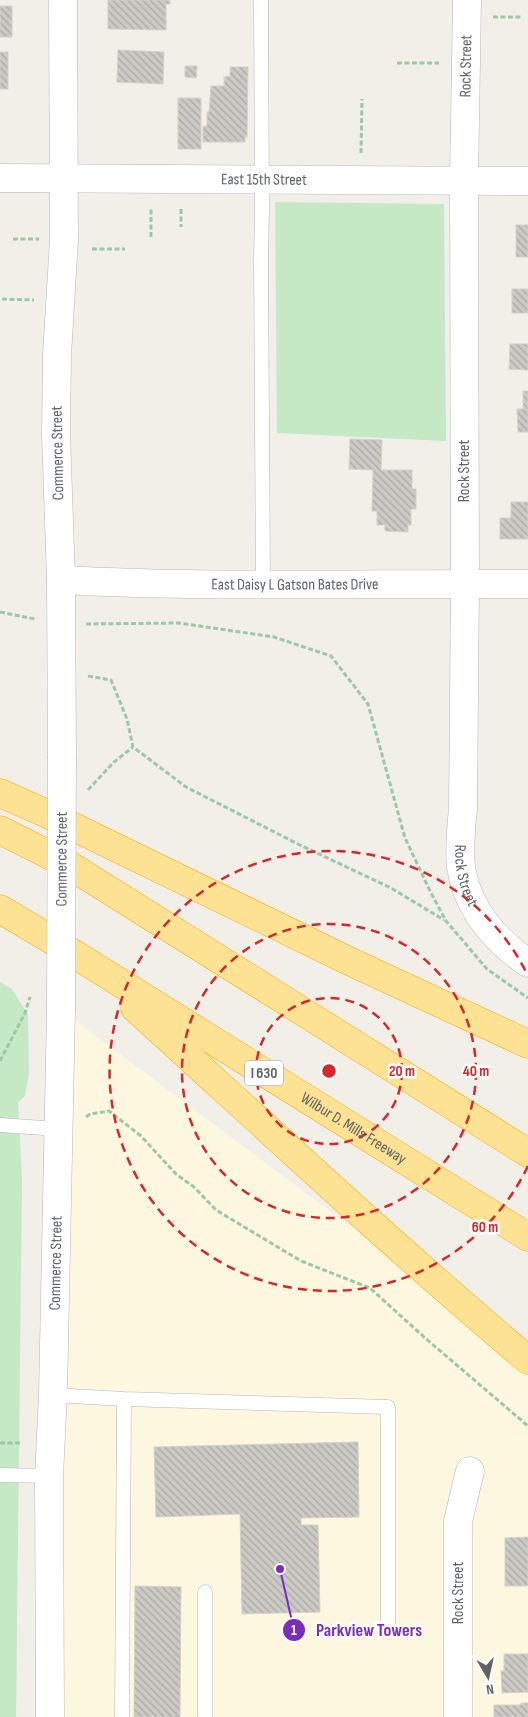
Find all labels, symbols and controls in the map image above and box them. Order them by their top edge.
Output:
street label: Rock Street [456,34,476,98]
street label: East 15th Street [221,170,307,189]
street label: Commerce Street [48,405,68,500]
street label: Rock Street [455,440,474,502]
street label: East Daisy L Gatson Bates Drive [211,575,379,594]
street label: Commerce Street [52,811,71,906]
street label: Rock Street [451,844,482,909]
road number: I 630 [245,1060,283,1086]
centre of rings [320,1062,338,1080]
text: 20 m [389,1062,415,1081]
text: 40 m [463,1062,489,1081]
street label: Wilbur D. Mills Freeway [297,1088,410,1168]
street label: Commerce Street [45,1215,66,1311]
text: 60 m [472,1218,498,1237]
street label: Rock Street [449,1562,468,1624]
callout: Parkview Towers [281,1613,433,1646]
text: Parkview Towers [316,1620,422,1641]
text: 1 [291,1621,297,1640]
north arrow [463,1652,513,1702]
text: N [485,1680,495,1698]

